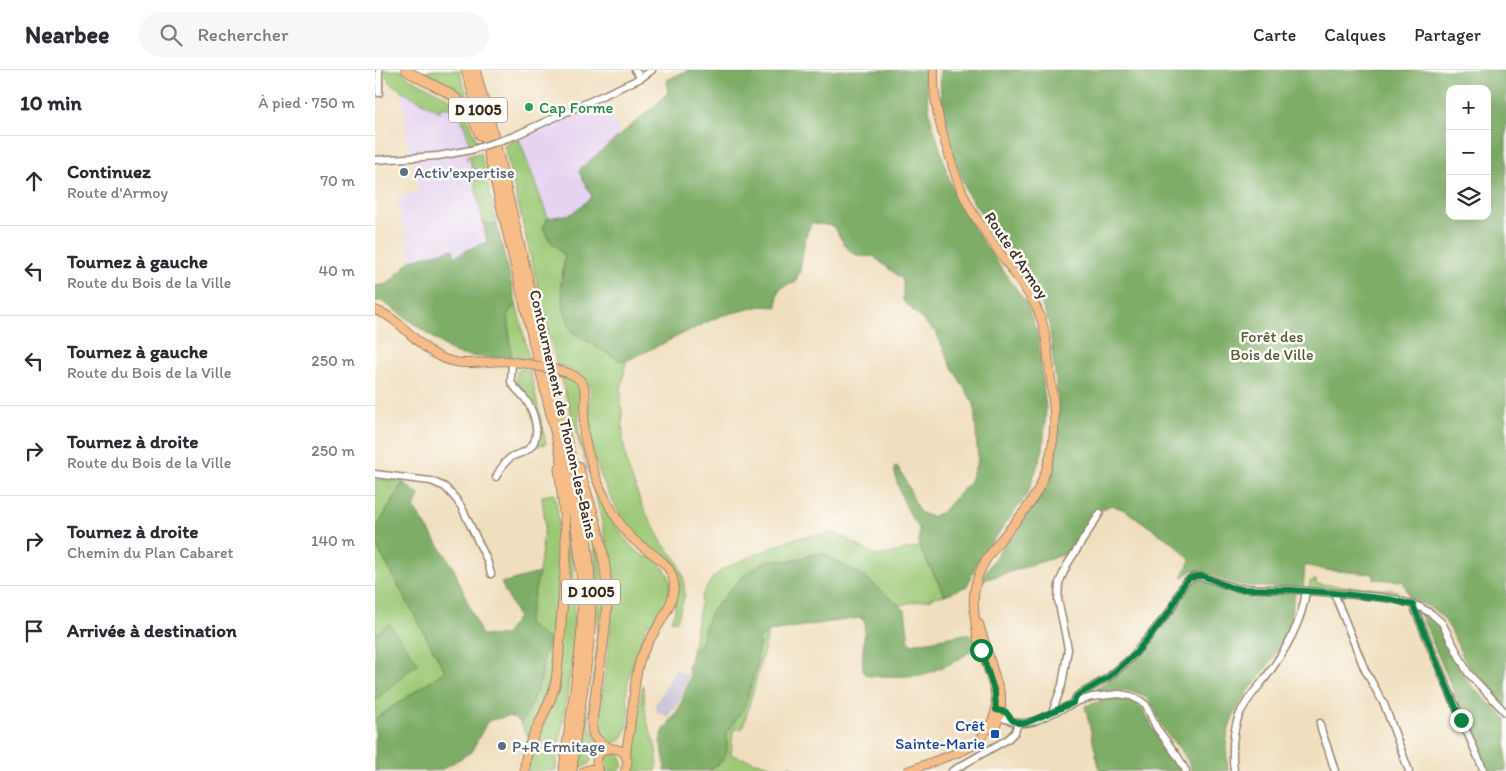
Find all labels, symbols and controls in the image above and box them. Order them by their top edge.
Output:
search box [139,12,489,57]
text: Nearbee [25,20,109,49]
icon: search [157,21,185,49]
text: Rechercher [197,23,288,46]
text: Carte [1253,24,1296,46]
text: Calques [1324,24,1386,46]
text: Partager [1414,24,1481,46]
map controls [1446,85,1491,220]
button: + [1446,85,1491,130]
text: 10 min [20,90,82,115]
text: À pied · 750 m [258,93,355,112]
road number: D 1005 [449,98,507,122]
place label: Cap Forme [539,98,614,117]
marker: Cap Forme [523,101,535,113]
button: − [1446,130,1491,175]
text: Continuez [67,160,151,183]
place label: Activ'expertise [414,163,515,182]
marker: Activ'expertise [398,166,410,178]
icon: ahead [20,167,48,195]
text: 70 m [320,171,355,190]
button: layers [1446,175,1491,220]
text: Route d'Armoy [67,183,168,202]
street label: Route d'Armoy [980,208,1053,303]
text: Tournez à gauche [67,250,208,273]
icon: left [20,257,48,285]
text: 40 m [318,261,355,280]
text: Route du Bois de la Ville [67,273,231,292]
street label: Contournement de Thonon-les-Bains [526,288,601,540]
park label: Forêt des Bois de Ville [1230,327,1314,364]
text: Tournez à gauche [67,340,208,363]
icon: left [20,347,48,375]
text: 250 m [311,351,355,370]
text: Route du Bois de la Ville [67,363,231,382]
text: Tournez à droite [67,430,199,453]
icon: right [20,437,48,465]
text: 250 m [311,441,355,460]
text: Route du Bois de la Ville [67,453,231,472]
text: Tournez à droite [67,520,199,543]
icon: right [20,527,48,555]
text: 140 m [311,531,355,550]
text: Chemin du Plan Cabaret [67,543,234,562]
road number: D 1005 [562,580,620,604]
icon: arrive [20,617,48,645]
text: Arrivée à destination [67,619,237,642]
route start [970,639,993,662]
route end [1450,709,1473,732]
place label: Crêt Sainte-Marie [895,716,985,753]
marker: Crêt Sainte-Marie [989,728,1001,740]
place label: P+R Ermitage [512,737,605,756]
marker: P+R Ermitage [496,740,508,752]

